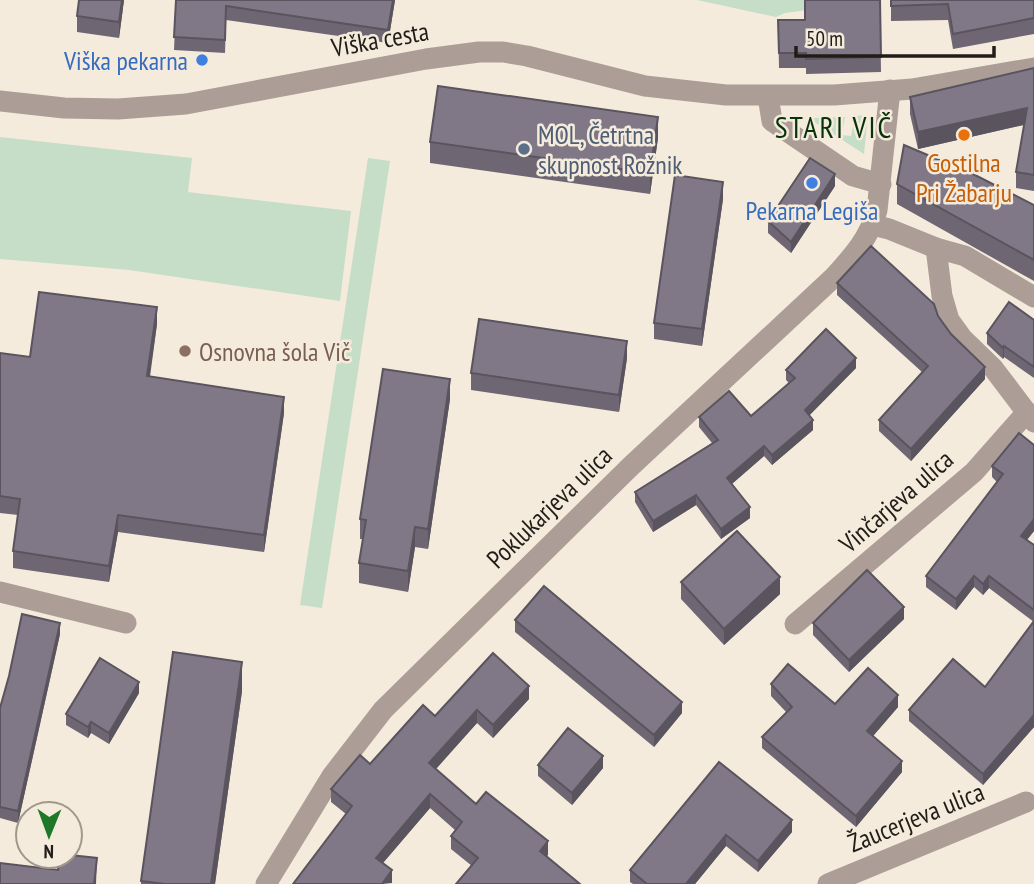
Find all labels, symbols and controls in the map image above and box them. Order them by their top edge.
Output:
street label: Viška cesta [328,14,431,64]
scale bar [796,14,994,58]
text: 50 m [806,25,843,52]
place label: Viška pekarna [63,44,188,77]
marker: Viška pekarna [194,52,210,68]
district label: STARI VIČ [775,107,893,146]
place label: MOL, Četrtna skupnost Rožnik [538,118,682,181]
marker: Gostilna Pri Žabarju [956,127,972,143]
marker: MOL, Četrtna skupnost Rožnik [516,141,532,157]
place label: Gostilna Pri Žabarju [916,146,1012,209]
marker: Pekarna Legiša [804,175,820,191]
place label: Pekarna Legiša [746,194,878,227]
place label: Osnovna šola Vič [199,335,350,368]
marker: Osnovna šola Vič [177,343,193,359]
street label: Poklukarjeva ulica [479,439,619,575]
street label: Vinčarjeva ulica [831,442,960,560]
street label: Žaucerjeva ulica [843,775,989,859]
north arrow [14,800,84,870]
text: N [43,840,54,864]

